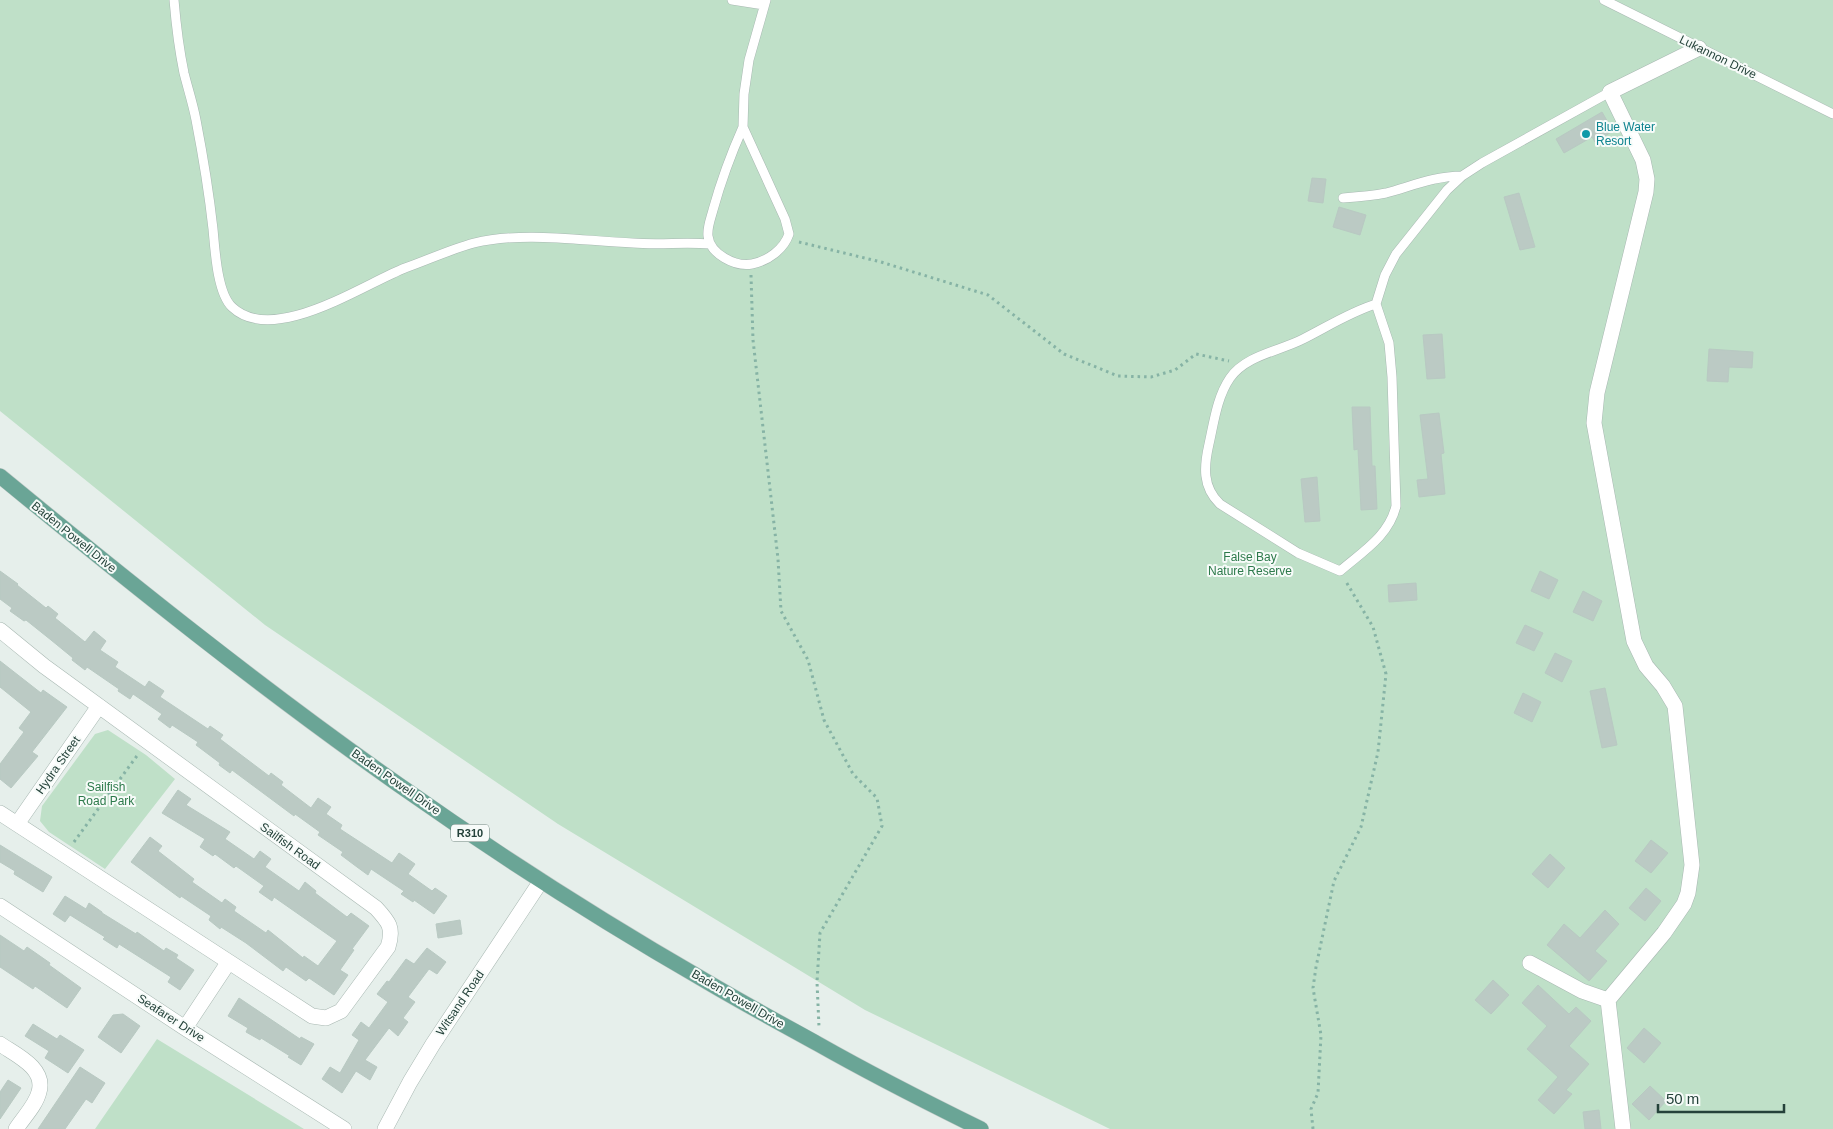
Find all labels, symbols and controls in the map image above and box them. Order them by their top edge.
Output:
street label: Lukannon Drive [1677,32,1759,82]
place label: Blue Water Resort [1596,120,1655,148]
marker: Blue Water Resort [1580,128,1592,140]
street label: Baden Powell Drive [29,499,119,576]
park label: False Bay Nature Reserve [1208,550,1292,578]
street label: Hydra Street [33,733,83,797]
street label: Baden Powell Drive [349,746,443,818]
park label: Sailfish Road Park [78,780,135,808]
street label: Sailfish Road [257,820,323,872]
road number: R310 [451,824,489,841]
street label: Baden Powell Drive [689,967,787,1031]
street label: Witsand Road [433,968,487,1038]
street label: Seafarer Drive [135,991,208,1045]
scale bar [1658,1082,1784,1114]
text: 50 m [1666,1090,1699,1107]

